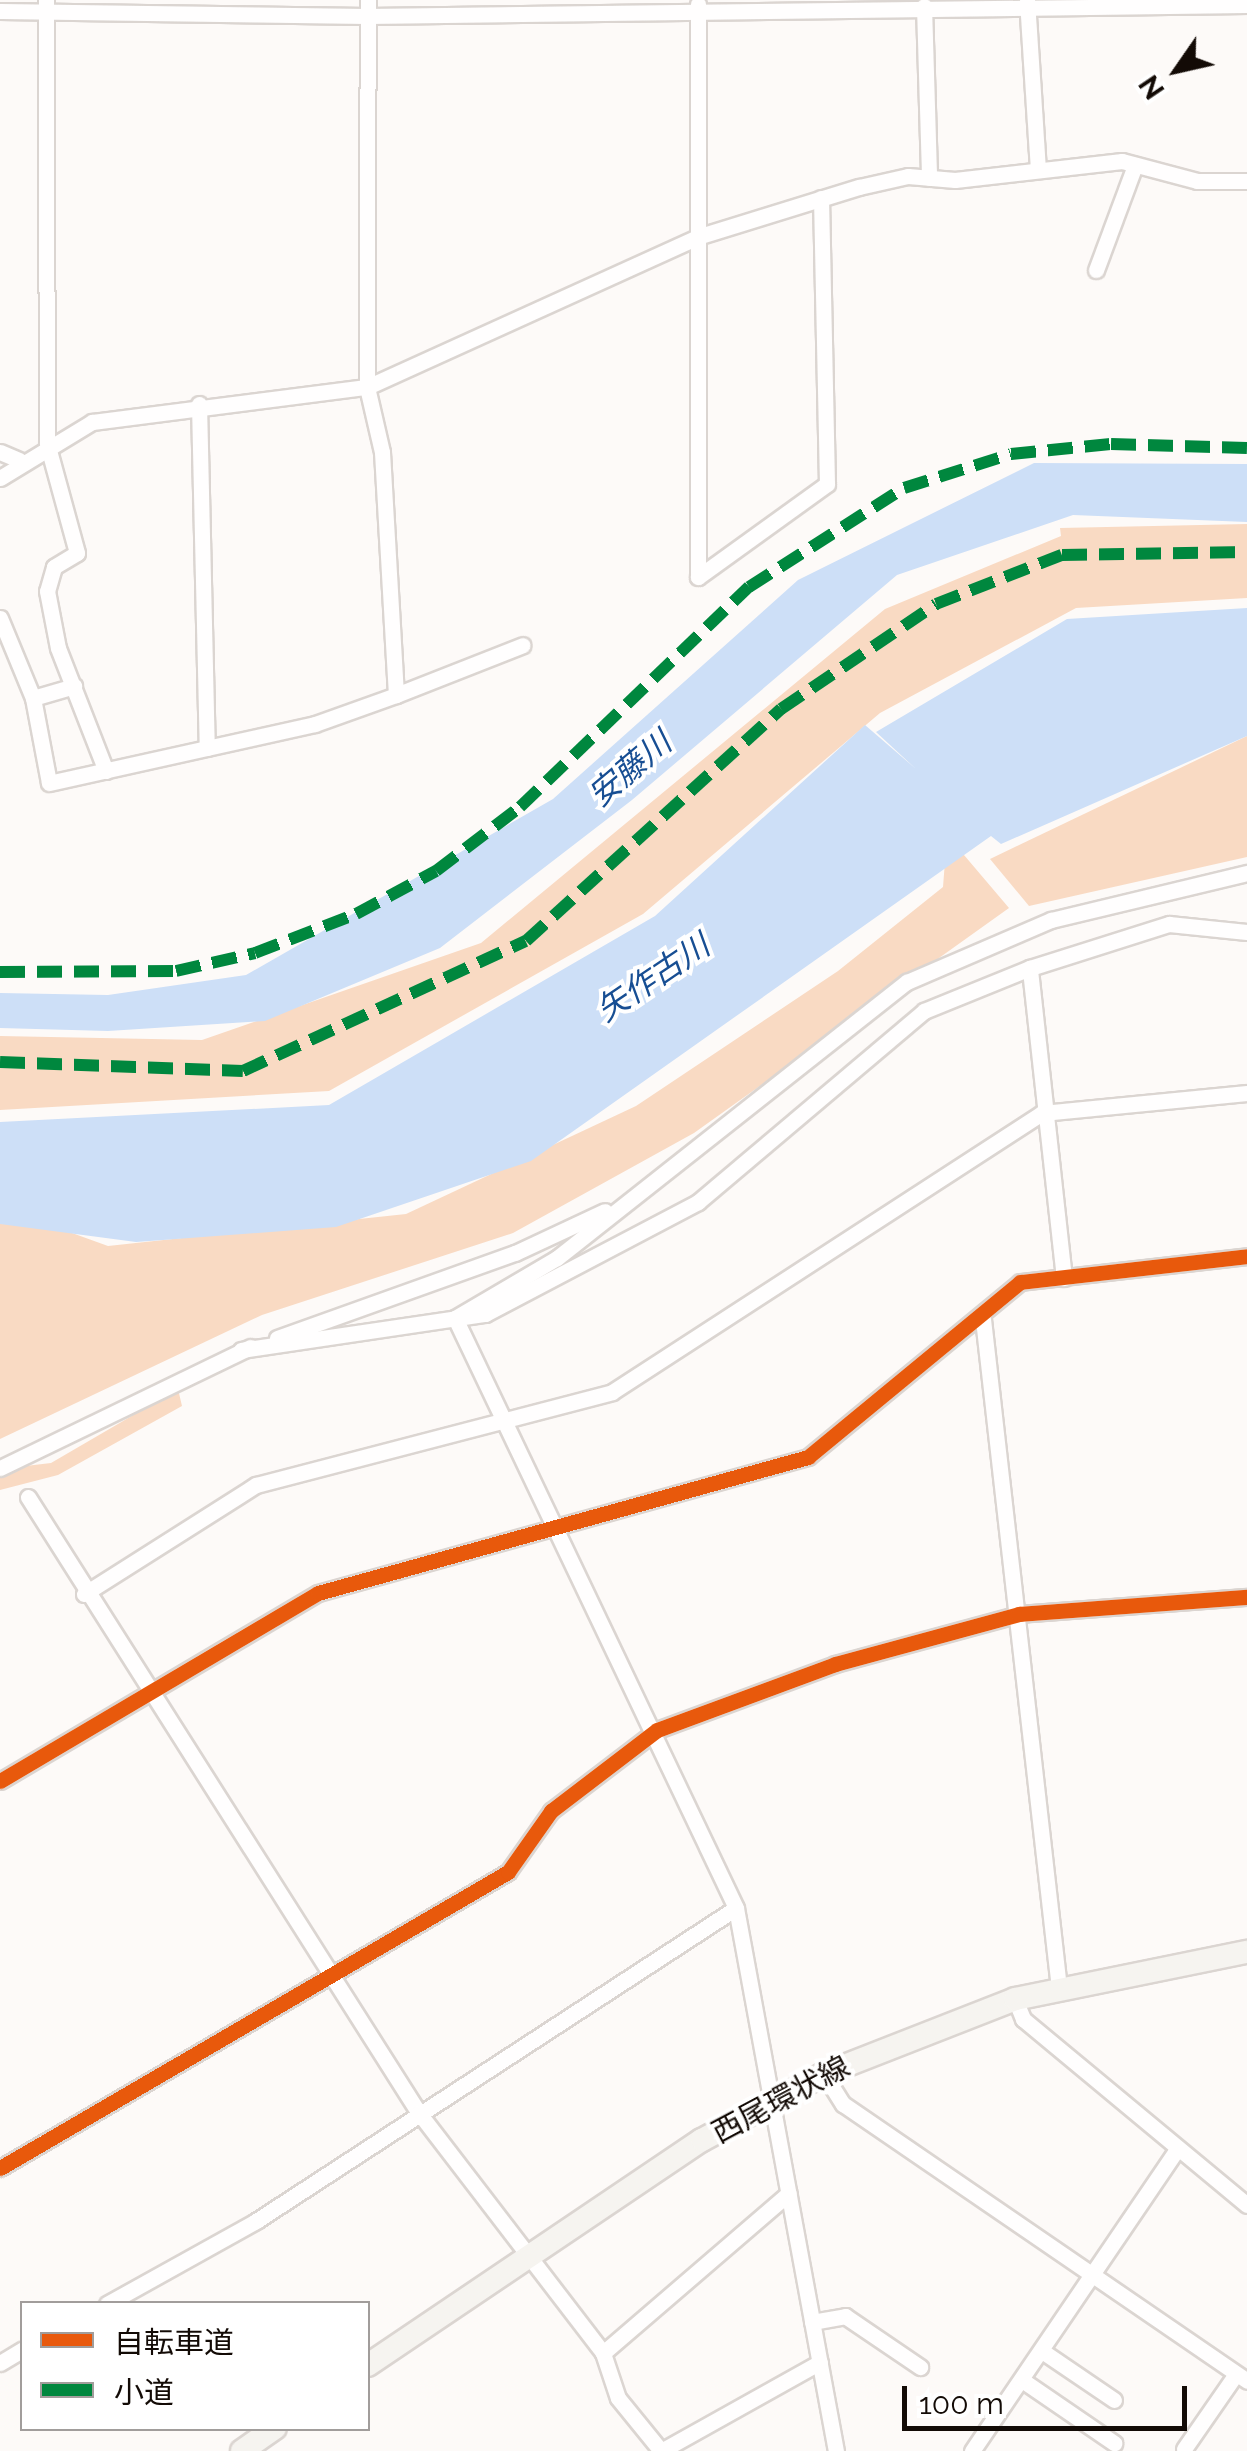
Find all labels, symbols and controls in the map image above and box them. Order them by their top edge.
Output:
north arrow [1127,20,1227,120]
text: N [1132,69,1171,105]
water label: 安藤川 [581,723,679,815]
water label: 矢作古川 [589,926,717,1030]
street label: 西尾環状線 [706,2049,856,2151]
legend [20,2301,370,2431]
text: 自転車道 [114,2325,234,2360]
scale bar [907,2366,1192,2428]
text: 小道 [114,2375,174,2410]
text: 100 m [919,2386,1004,2421]

